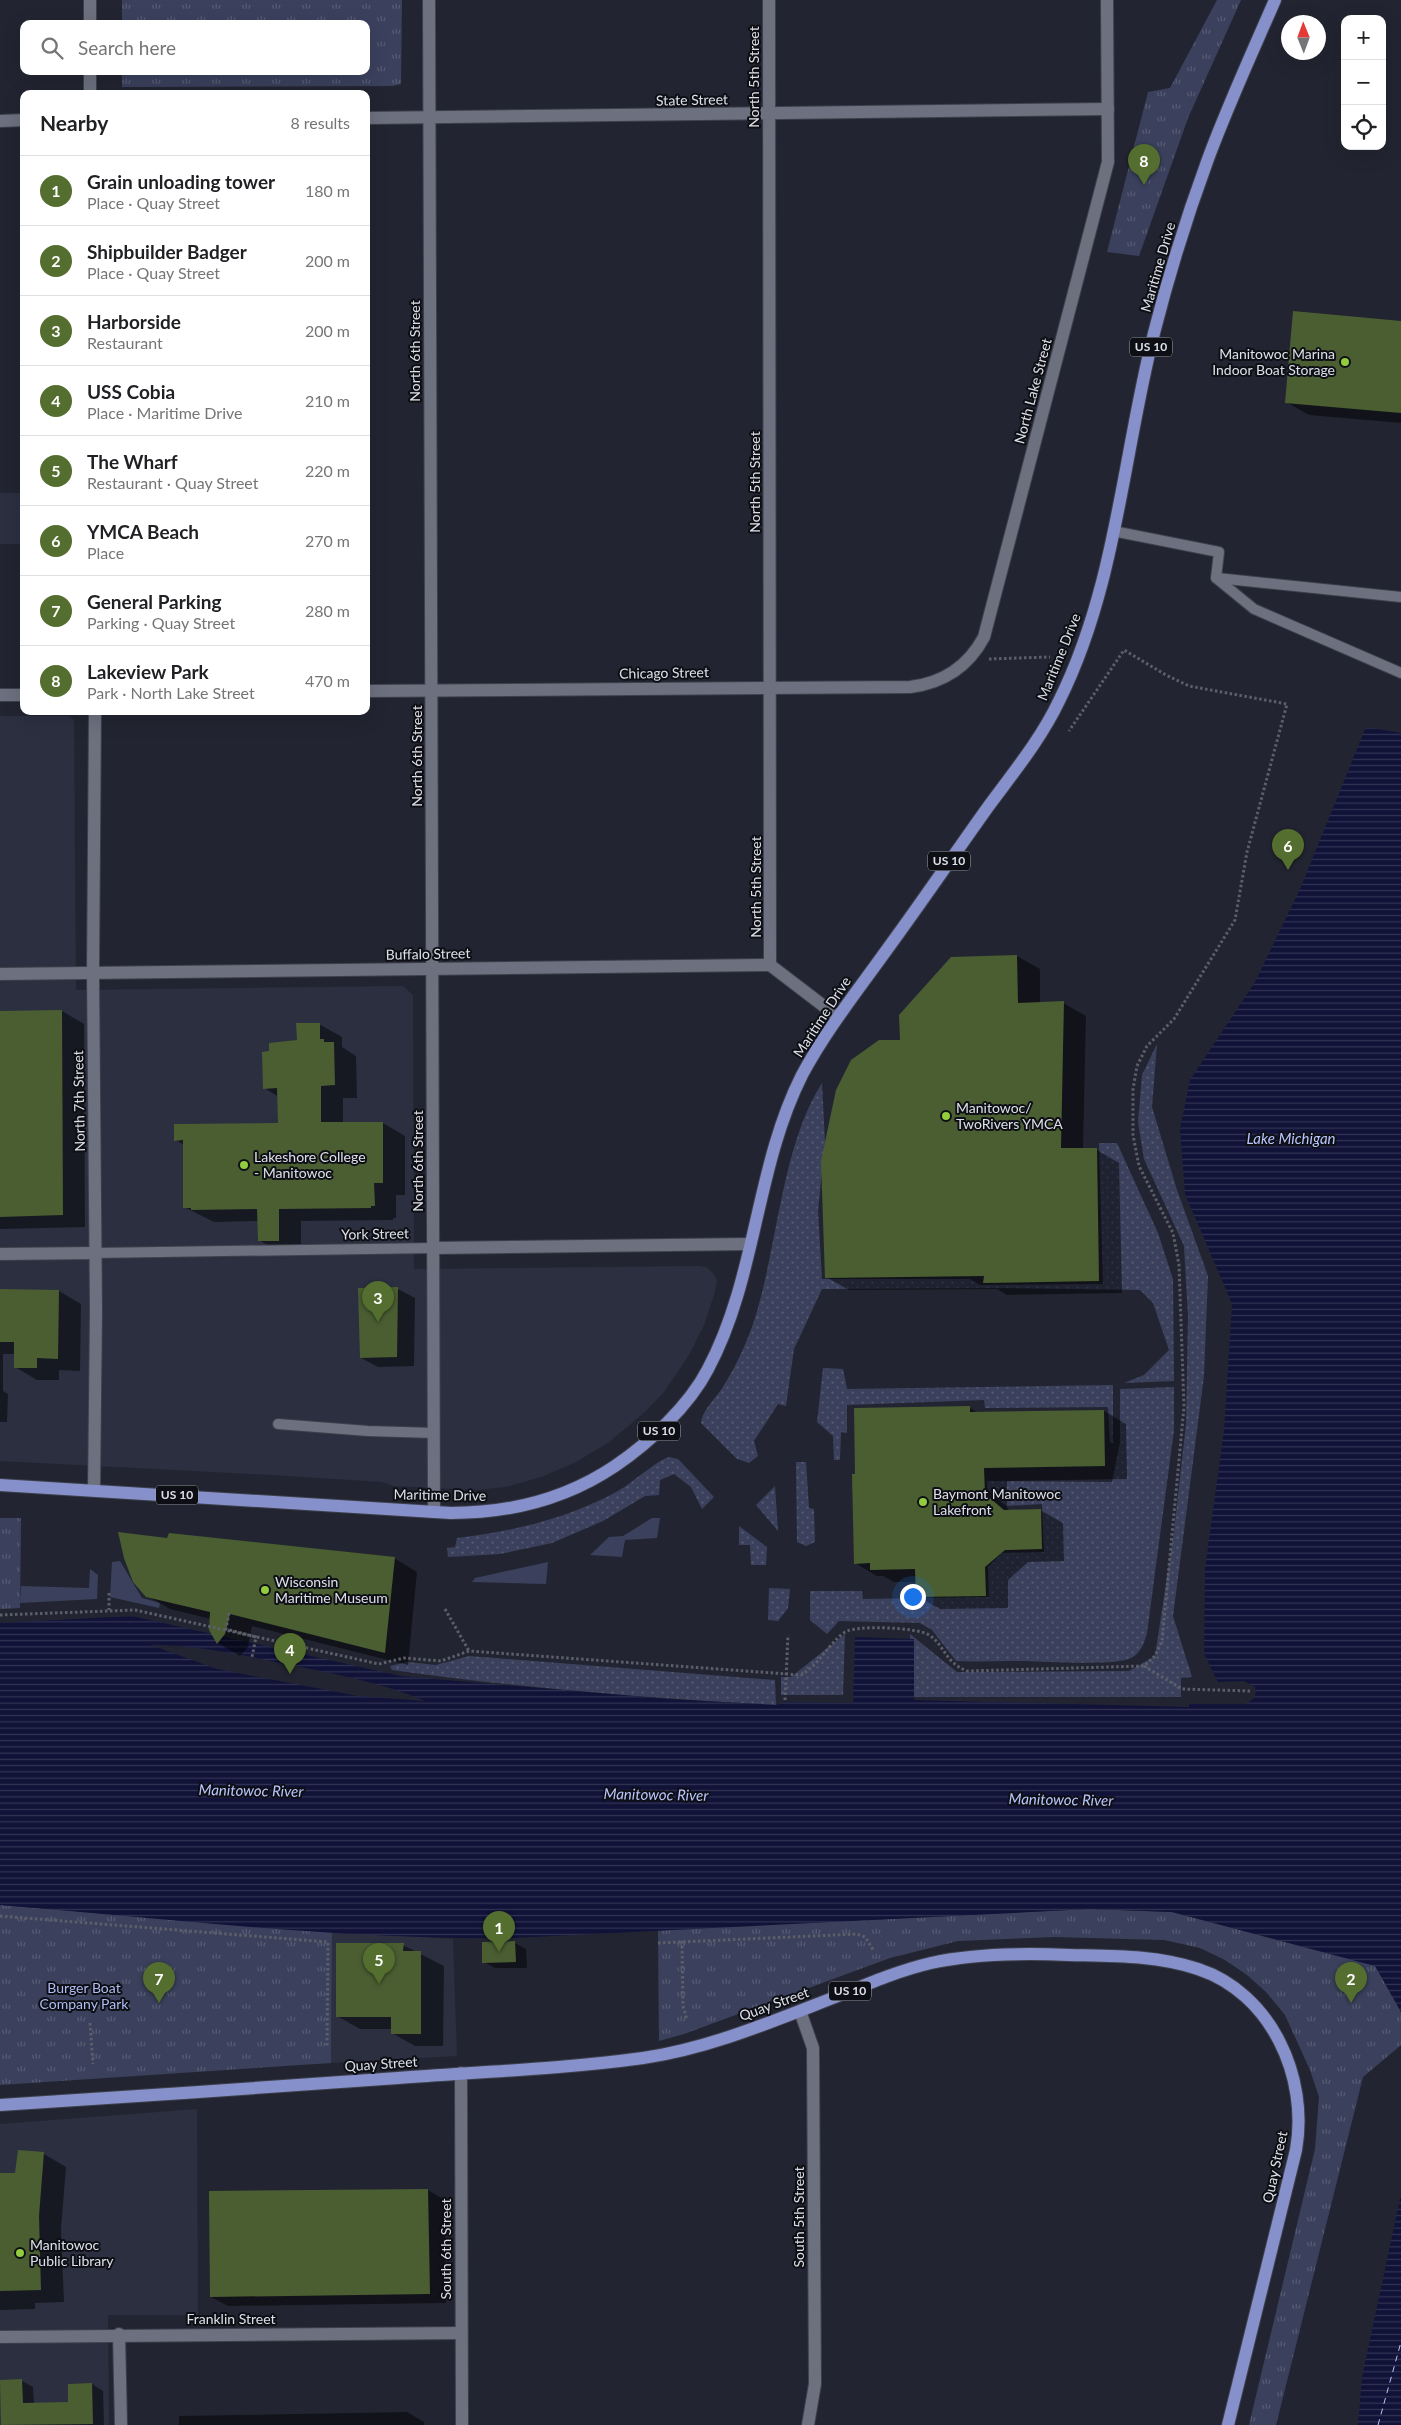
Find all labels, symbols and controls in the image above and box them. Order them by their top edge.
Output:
north arrow [1281,15,1326,60]
map controls [1341,15,1386,150]
button: + [1341,15,1386,60]
search box [20,20,370,75]
street label: North 5th Street [745,26,762,128]
icon: search [38,34,66,62]
text: Search here [78,36,176,59]
button: − [1341,60,1386,105]
street label: State Street [656,90,728,109]
button: locate [1341,105,1386,150]
text: Nearby [40,110,108,135]
text: 8 results [290,113,350,132]
pin: 8 [1128,144,1160,185]
text: Grain unloading tower [87,170,275,193]
text: 1 [51,181,61,200]
text: 180 m [305,181,350,200]
text: Place · Quay Street [87,193,220,212]
street label: Maritime Drive [1137,220,1178,314]
text: Shipbuilder Badger [87,240,247,263]
text: 2 [51,251,61,270]
text: 200 m [305,251,350,270]
text: Place · Quay Street [87,263,220,282]
street label: North 6th Street [406,300,423,402]
text: Harborside [87,310,181,333]
text: 3 [51,321,61,340]
text: 200 m [305,321,350,340]
text: Restaurant [87,333,163,352]
street label: North Lake Street [1010,336,1055,446]
road number: US 10 [1130,338,1172,357]
place label: Manitowoc Marina Indoor Boat Storage [1212,345,1335,378]
marker: Manitowoc Marina Indoor Boat Storage [1339,356,1351,368]
text: USS Cobia [87,380,175,403]
text: 4 [51,391,61,410]
text: 210 m [305,391,350,410]
text: Place · Maritime Drive [87,403,243,422]
street label: North 5th Street [746,431,763,533]
text: The Wharf [87,450,178,473]
text: 5 [51,461,61,480]
text: 220 m [305,461,350,480]
text: Restaurant · Quay Street [87,473,259,492]
text: YMCA Beach [87,520,199,543]
text: 6 [51,531,61,550]
text: 270 m [305,531,350,550]
text: Place [87,543,124,562]
text: General Parking [87,590,222,613]
text: 7 [51,601,61,620]
text: 280 m [305,601,350,620]
street label: Maritime Drive [1033,611,1084,703]
text: Parking · Quay Street [87,613,235,632]
text: Lakeview Park [87,660,209,683]
street label: Chicago Street [619,663,709,682]
text: 8 [51,671,61,690]
text: 470 m [305,671,350,690]
text: Park · North Lake Street [87,683,255,702]
street label: North 6th Street [408,705,425,807]
pin: 6 [1272,829,1304,870]
street label: North 5th Street [747,836,764,938]
road number: US 10 [928,851,970,870]
street label: Buffalo Street [386,944,470,963]
street label: Maritime Drive [789,973,854,1060]
street label: North 7th Street [69,1050,88,1152]
place label: Manitowoc/ TwoRivers YMCA [956,1099,1063,1132]
street label: North 6th Street [409,1110,426,1212]
marker: Manitowoc/ TwoRivers YMCA [940,1110,952,1122]
water label: Lake Michigan [1246,1129,1336,1147]
place label: Lakeshore College - Manitowoc [254,1148,366,1181]
marker: Lakeshore College - Manitowoc [238,1159,250,1171]
street label: York Street [341,1224,409,1243]
pin: 3 [362,1281,394,1322]
road number: US 10 [638,1422,680,1440]
street label: Maritime Drive [394,1485,487,1504]
place label: Baymont Manitowoc Lakefront [933,1485,1061,1518]
road number: US 10 [156,1486,198,1504]
marker: Baymont Manitowoc Lakefront [917,1496,929,1508]
place label: Wisconsin Maritime Museum [275,1573,388,1606]
marker: Wisconsin Maritime Museum [259,1584,271,1596]
your location [900,1584,926,1610]
pin: 4 [274,1633,306,1674]
water label: Manitowoc River [198,1780,304,1800]
water label: Manitowoc River [603,1784,709,1804]
water label: Manitowoc River [1008,1789,1114,1809]
pin: 1 [483,1911,515,1952]
pin: 5 [363,1943,395,1984]
pin: 7 [143,1962,175,2003]
pin: 2 [1335,1962,1367,2003]
park label: Burger Boat Company Park [40,1979,129,2012]
road number: US 10 [829,1982,871,2000]
street label: Quay Street [737,1983,811,2024]
street label: Quay Street [344,2052,418,2075]
street label: Quay Street [1259,2129,1290,2204]
street label: South 5th Street [790,2166,807,2268]
street label: South 6th Street [437,2198,454,2300]
place label: Manitowoc Public Library [30,2236,114,2269]
marker: Manitowoc Public Library [14,2247,26,2259]
street label: Franklin Street [186,2310,276,2327]

